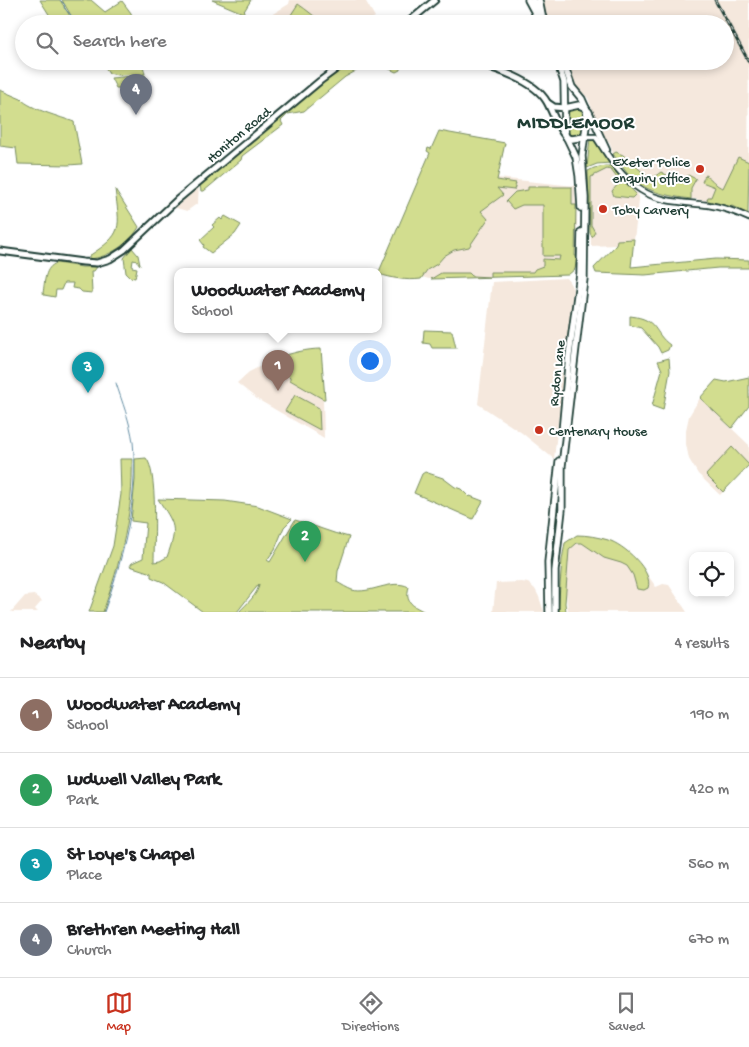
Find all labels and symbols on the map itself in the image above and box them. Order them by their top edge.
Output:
pin: 4 [120,74,152,115]
street label: Honiton Road [204,103,276,168]
district label: MIDDLEMOOR [517,113,635,136]
place label: Exeter Police enquiry office [612,155,691,188]
marker: Exeter Police enquiry office [694,163,706,175]
marker: Toby Carvery [597,203,609,215]
place label: Toby Carvery [612,203,689,220]
street label: Rydon Lane [547,339,570,407]
your location [357,348,383,374]
pin: 1 [262,350,294,391]
pin: 3 [72,352,104,393]
marker: Centenary House [533,424,545,436]
place label: Centenary House [549,424,648,441]
pin: 2 [289,521,321,562]

